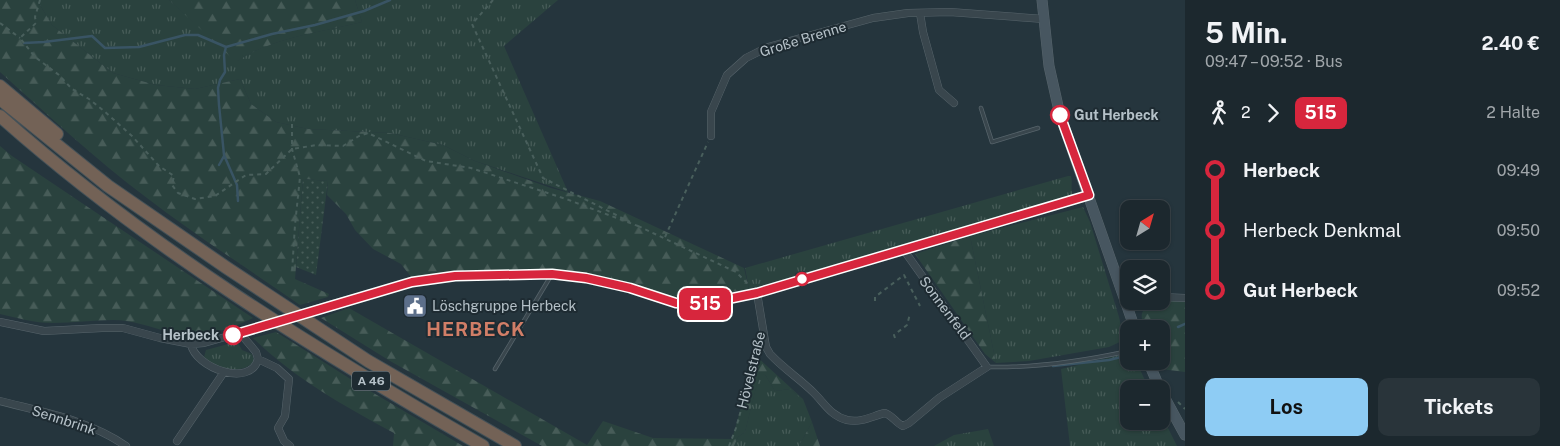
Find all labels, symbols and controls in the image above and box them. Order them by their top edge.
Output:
text: 5 Min. [1205,16,1288,49]
street label: Große Brenne [758,18,848,60]
text: 2.40 € [1482,32,1540,54]
text: 09:47 – 09:52 · Bus [1205,52,1343,71]
icon: walk [1205,99,1233,127]
icon: forward [1259,99,1287,127]
text: 515 [1305,102,1337,123]
text: 2 [1241,103,1251,122]
text: 2 Halte [1486,103,1540,122]
marker: Gut Herbeck [1050,105,1070,125]
place label: Gut Herbeck [1074,107,1159,123]
text: Herbeck [1243,159,1320,181]
text: 09:49 [1497,161,1540,180]
north arrow [1120,200,1170,250]
map controls [1120,200,1170,430]
text: Herbeck Denkmal [1243,219,1401,241]
text: 09:50 [1497,221,1540,240]
button: layers [1120,260,1170,310]
unlabelled marker [795,272,809,286]
street label: Sonnenfeld [916,273,974,343]
text: Gut Herbeck [1243,279,1358,301]
text: 09:52 [1497,281,1540,300]
line badge: 515 [676,288,734,320]
public building icon: Löschgruppe Herbeck [402,293,428,319]
text: 515 [689,293,721,314]
place label: Löschgruppe Herbeck [432,298,577,314]
district label: HERBECK [426,318,526,340]
button: + [1120,320,1170,370]
marker: Herbeck [223,325,243,345]
place label: Herbeck [162,327,219,343]
street label: Hövelstraße [734,330,768,410]
road number: A 46 [352,372,390,391]
button: Los [1205,378,1368,436]
button: Tickets [1378,378,1540,436]
button: − [1120,380,1170,430]
street label: Sennbrink [30,402,98,438]

